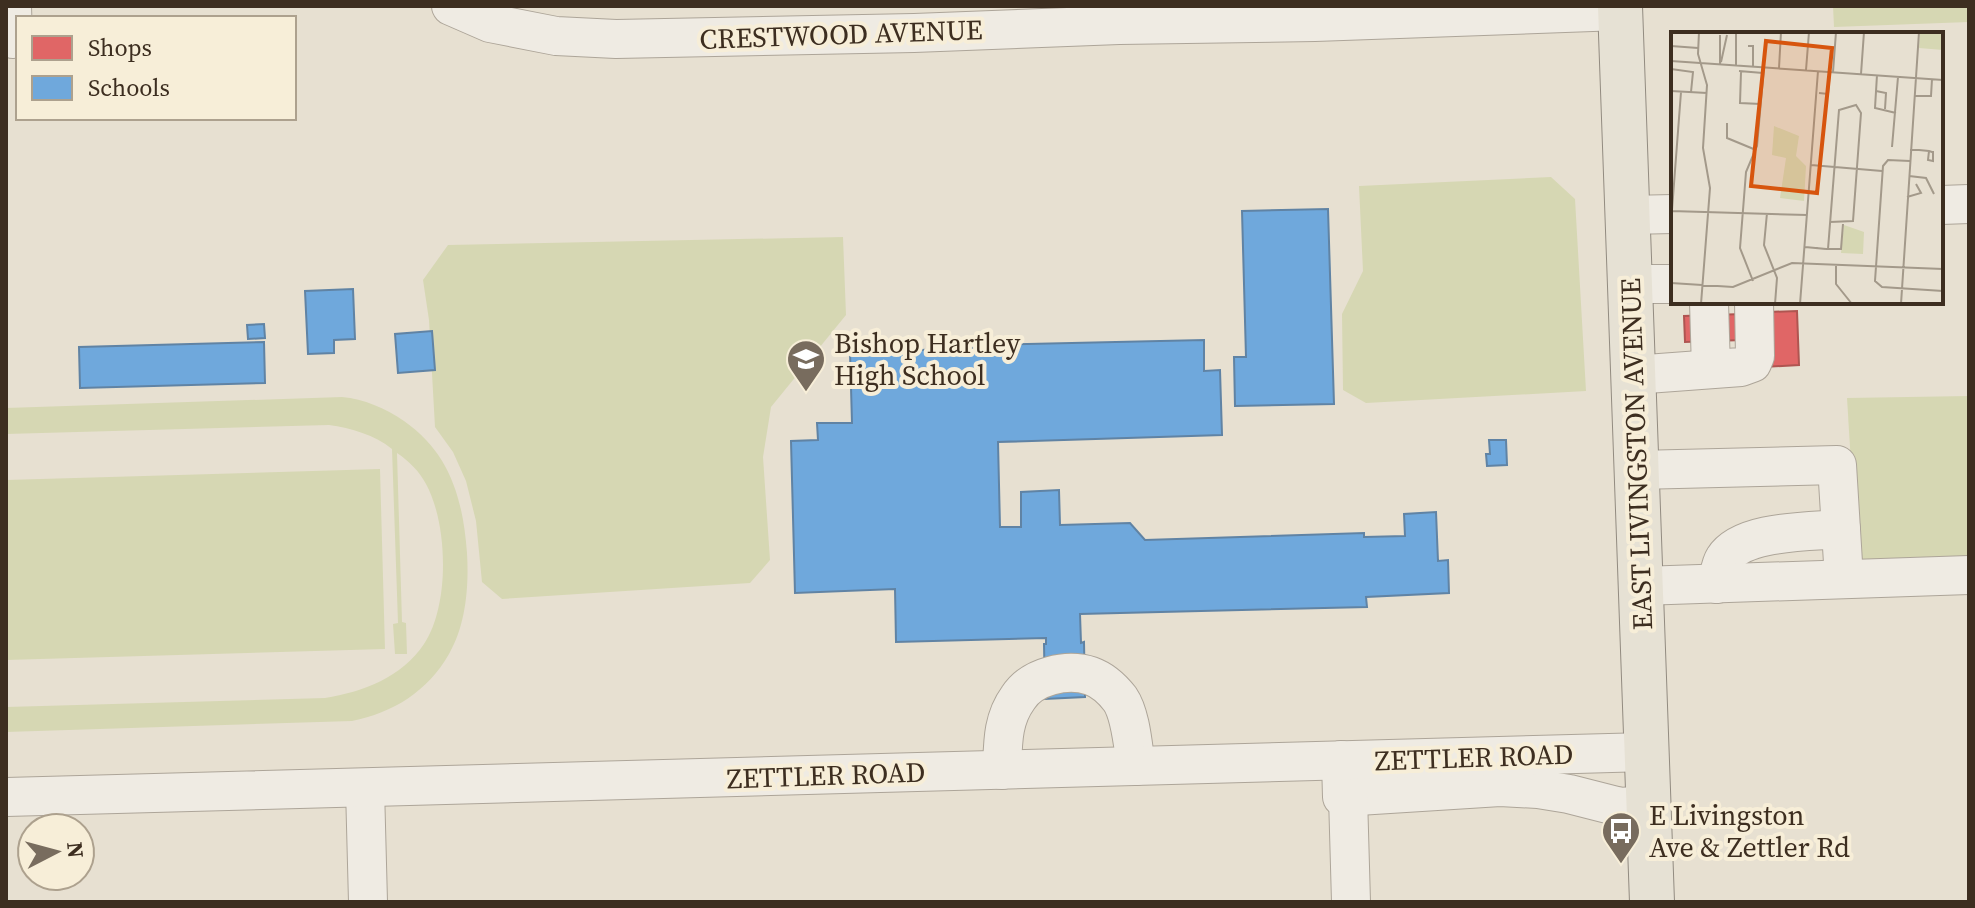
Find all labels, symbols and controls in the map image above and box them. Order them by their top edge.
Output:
street label: CRESTWOOD AVENUE [699,10,983,58]
legend [16,16,296,120]
text: Shops [88,31,152,64]
inset map [1671,32,1943,304]
text: Schools [88,71,170,104]
street label: EAST LIVINGSTON AVENUE [1611,277,1661,631]
place label: Bishop Hartley High School [834,324,1021,394]
school or university icon: Bishop Hartley High School [785,338,827,393]
street label: ZETTLER ROAD [1374,735,1574,779]
street label: ZETTLER ROAD [726,753,926,797]
place label: E Livingston Ave & Zettler Rd [1649,796,1850,866]
bus stop icon: E Livingston Ave & Zettler Rd [1600,810,1642,865]
north arrow [16,812,96,892]
text: N [60,840,92,859]

